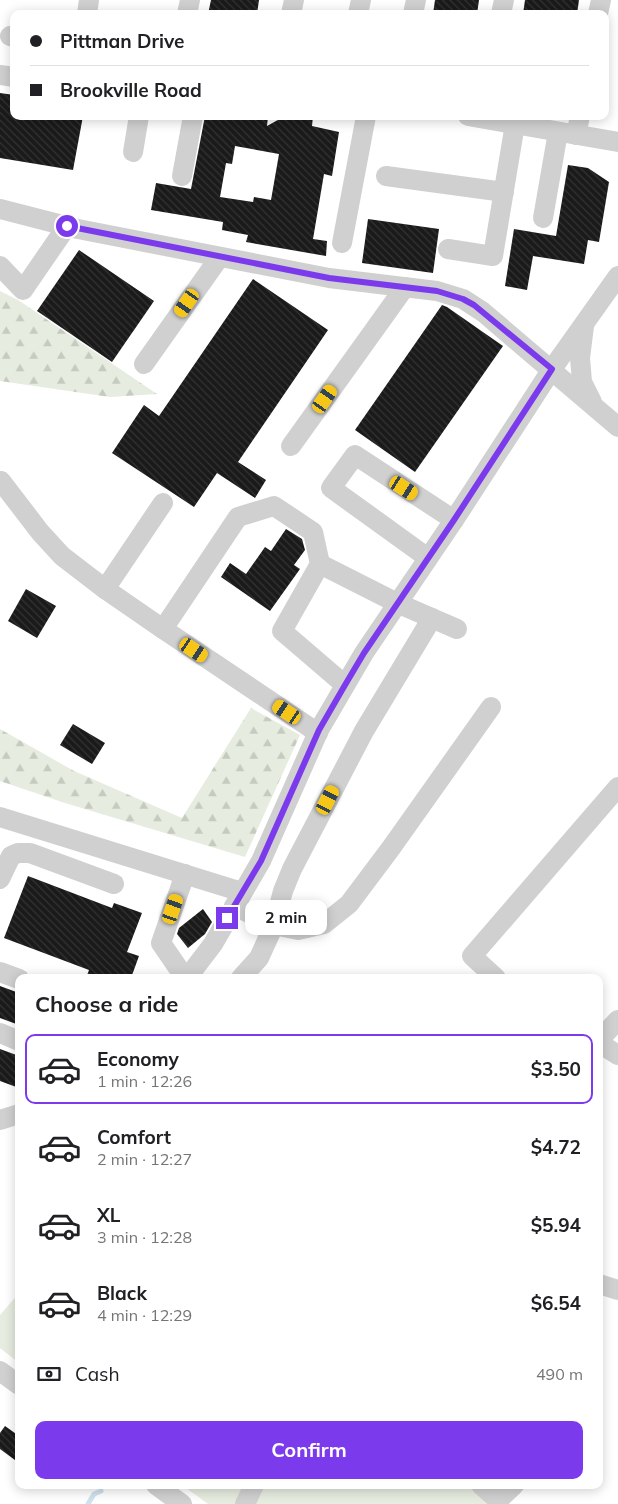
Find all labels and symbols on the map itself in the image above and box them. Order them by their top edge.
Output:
route start [56,215,78,237]
car [172,286,201,320]
car [310,382,339,416]
car [387,474,420,502]
car [177,635,210,665]
car [270,697,303,727]
car [314,783,341,817]
car [161,892,184,926]
callout: 2 min [244,900,327,936]
route end [216,907,238,929]

